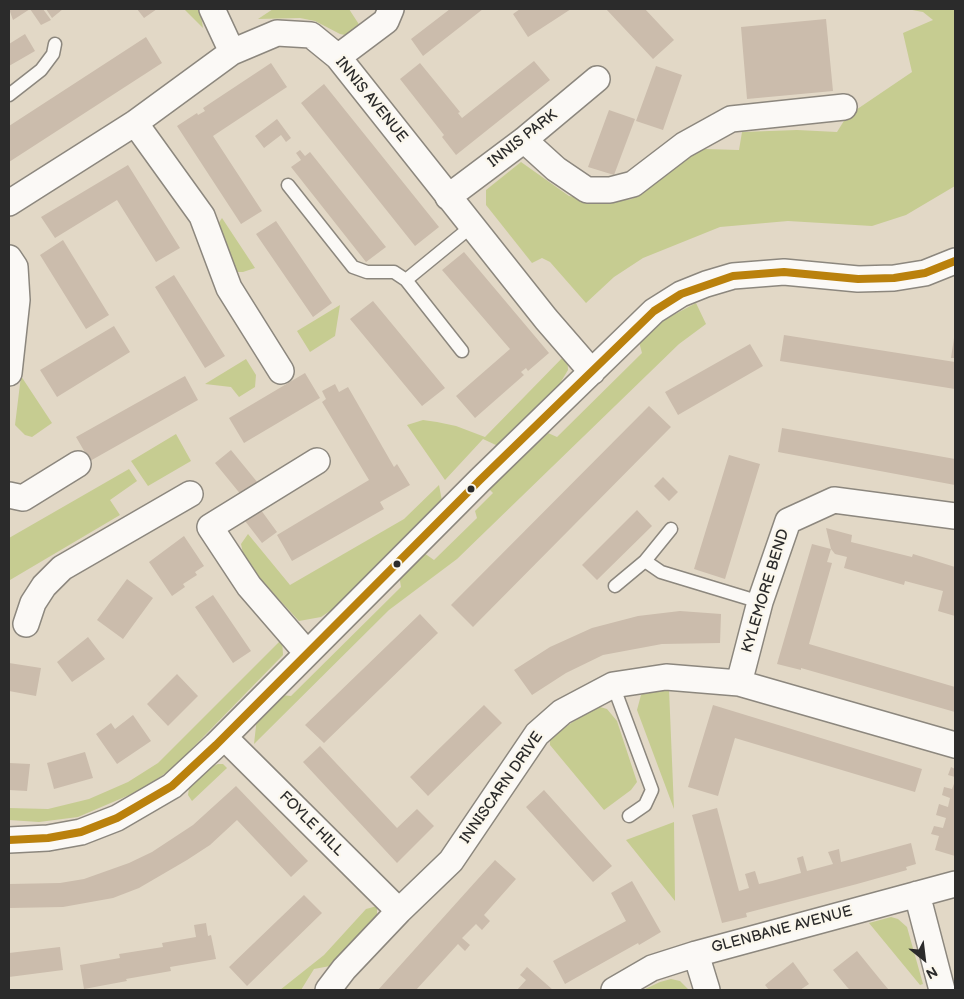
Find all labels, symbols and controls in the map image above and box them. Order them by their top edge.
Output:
street label: INNIS AVENUE [331,54,411,146]
street label: INNIS PARK [485,106,561,172]
unlabelled marker [466,484,476,494]
street label: KYLEMORE BEND [739,527,793,655]
unlabelled marker [392,559,402,569]
street label: INNISCARN DRIVE [457,729,547,847]
street label: FOYLE HILL [275,788,347,860]
street label: GLENBANE AVENUE [710,903,854,957]
north arrow [899,934,949,984]
text: N [923,963,940,983]

